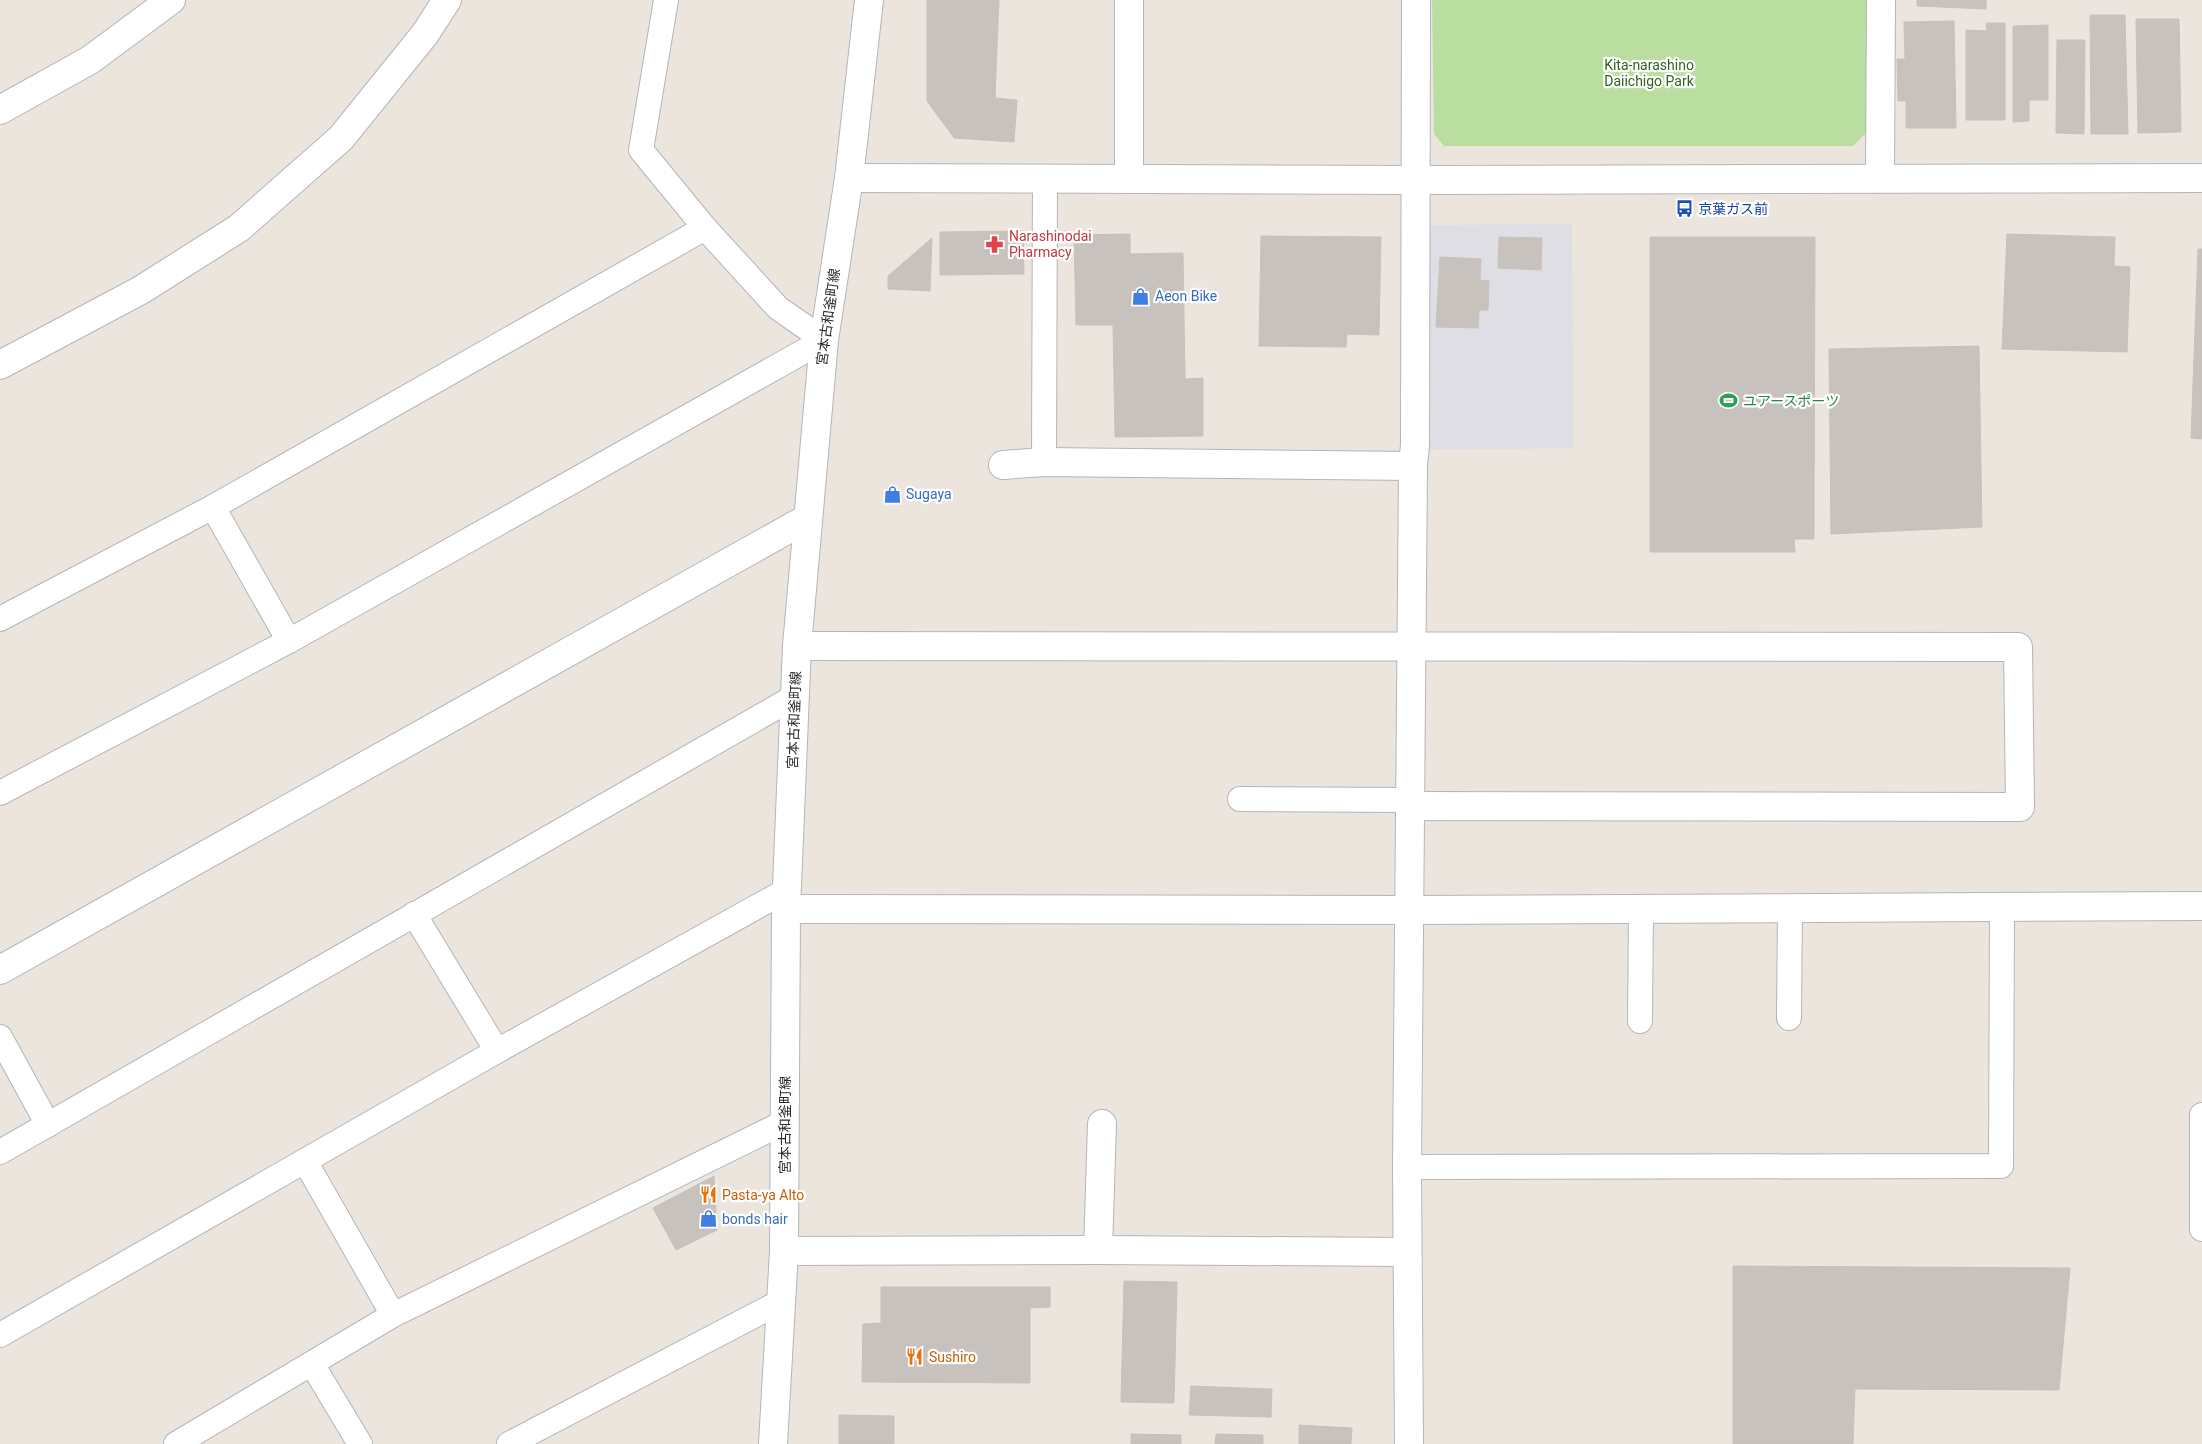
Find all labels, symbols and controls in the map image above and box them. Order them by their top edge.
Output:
park label: Kita-narashino Daiichigo Park [1604,57,1695,89]
bus stop icon: 京葉ガス前 [1674,199,1694,219]
place label: 京葉ガス前 [1698,201,1768,217]
place label: Narashinodai Pharmacy [1009,228,1092,260]
pharmacy icon: Narashinodai Pharmacy [985,234,1005,254]
street label: 宮本古和釜町線 [813,267,843,367]
shop icon: Aeon Bike [1131,286,1151,306]
place label: Aeon Bike [1155,288,1217,304]
sports icon: ユアースポーツ [1719,391,1739,411]
place label: ユアースポーツ [1743,393,1839,409]
shop icon: Sugaya [882,484,902,504]
place label: Sugaya [906,486,952,502]
street label: 宮本古和釜町線 [784,671,804,769]
street label: 宮本古和釜町線 [777,1076,793,1174]
restaurant icon: Pasta-ya Alto [698,1185,718,1205]
place label: Pasta-ya Alto [722,1187,804,1203]
shop icon: bonds hair [698,1209,718,1229]
place label: bonds hair [722,1211,788,1227]
restaurant icon: Sushiro [905,1347,925,1367]
place label: Sushiro [929,1349,976,1365]

